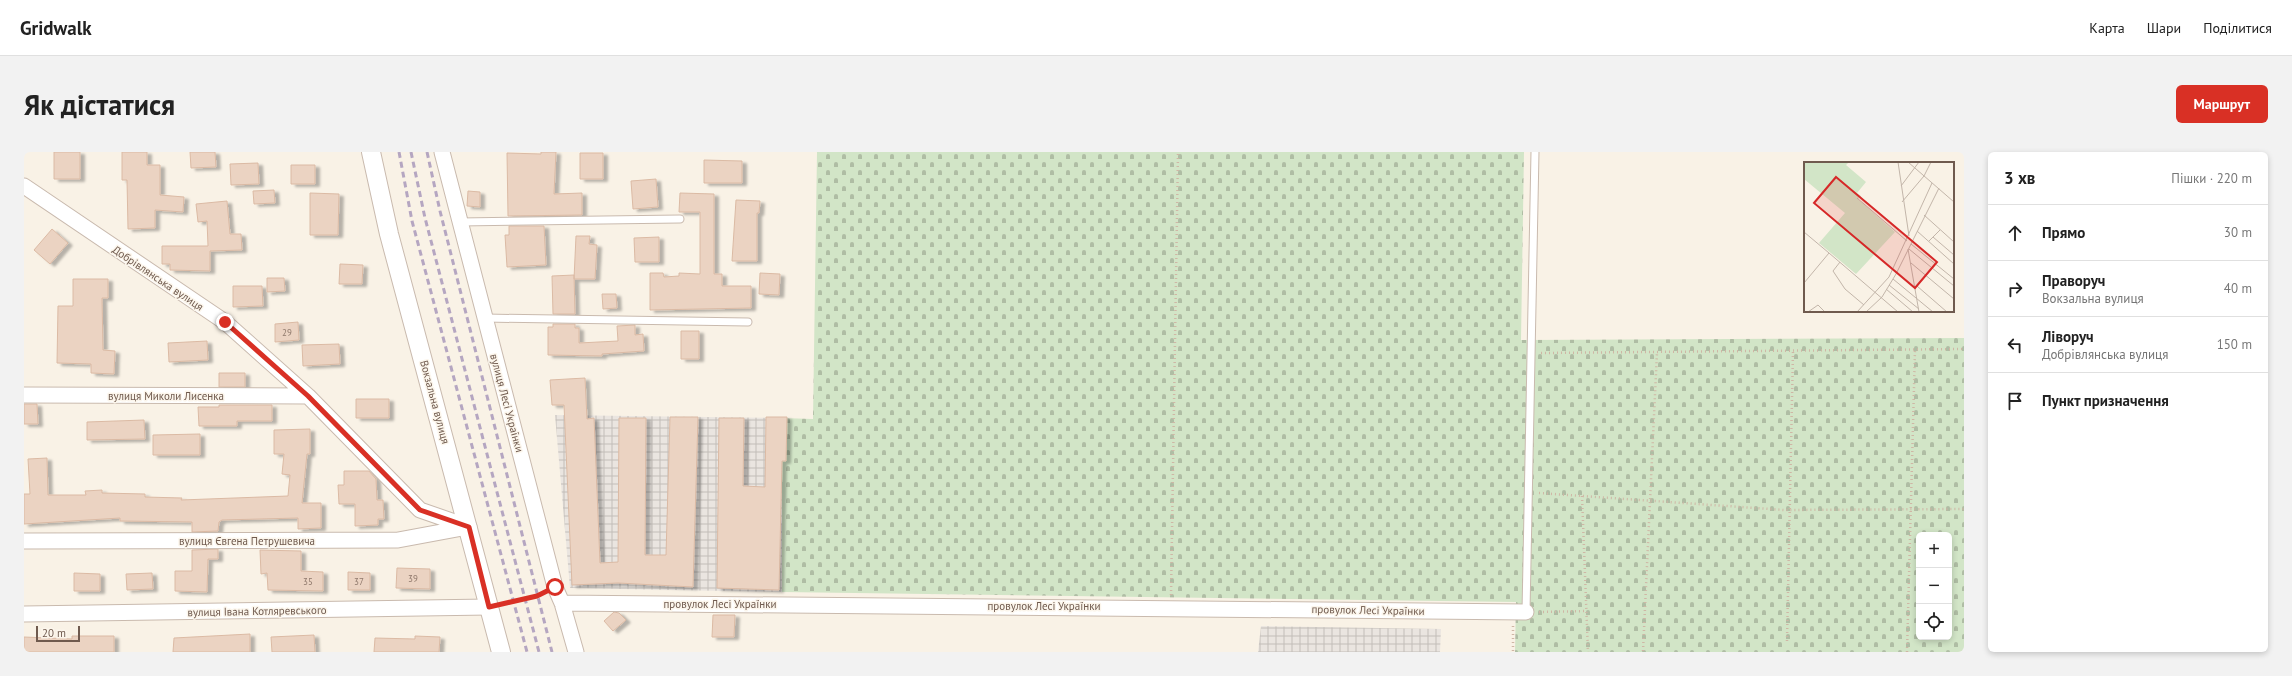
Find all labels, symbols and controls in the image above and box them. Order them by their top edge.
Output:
text: Gridwalk [20,16,92,40]
text: Карта [2089,19,2125,37]
text: Шари [2147,19,2181,37]
text: Поділитися [2203,19,2272,37]
button: Маршрут [2176,85,2268,123]
text: Як дістатися [24,86,175,123]
inset map [1804,162,1954,312]
text: 3 хв [2004,167,2035,189]
text: Пішки · 220 m [2171,170,2252,187]
icon: ahead [2004,222,2026,244]
text: Прямо [2042,223,2085,242]
text: 30 m [2224,224,2252,241]
street label: Добрівлянська вулиця [110,242,206,314]
text: Праворуч [2042,271,2105,290]
icon: right [2004,278,2026,300]
text: 40 m [2224,280,2252,297]
text: Вокзальна вулиця [2042,290,2144,307]
route end [216,313,234,331]
house number: 29 [282,327,292,338]
text: Ліворуч [2042,327,2094,346]
icon: left [2004,334,2026,356]
text: 150 m [2217,336,2252,353]
text: Добрівлянська вулиця [2042,346,2168,363]
street label: вулиця Лесі Українки [487,352,527,454]
street label: Вокзальна вулиця [417,359,453,445]
street label: вулиця Миколи Лисенка [108,389,224,403]
icon: arrive [2004,390,2026,412]
text: Пункт призначення [2042,391,2169,410]
map controls [1916,532,1952,640]
button: + [1916,532,1952,568]
street label: вулиця Євгена Петрушевича [179,534,315,548]
button: − [1916,568,1952,604]
house number: 39 [408,573,418,584]
house number: 35 [303,576,313,587]
house number: 37 [354,576,364,587]
route start [546,578,564,596]
street label: провулок Лесі Українки [663,597,777,611]
street label: провулок Лесі Українки [987,599,1101,613]
street label: провулок Лесі Українки [1311,602,1425,618]
street label: вулиця Івана Котляревського [187,603,327,619]
button: locate [1916,604,1952,640]
scale bar [36,624,80,643]
text: 20 m [42,626,66,640]

